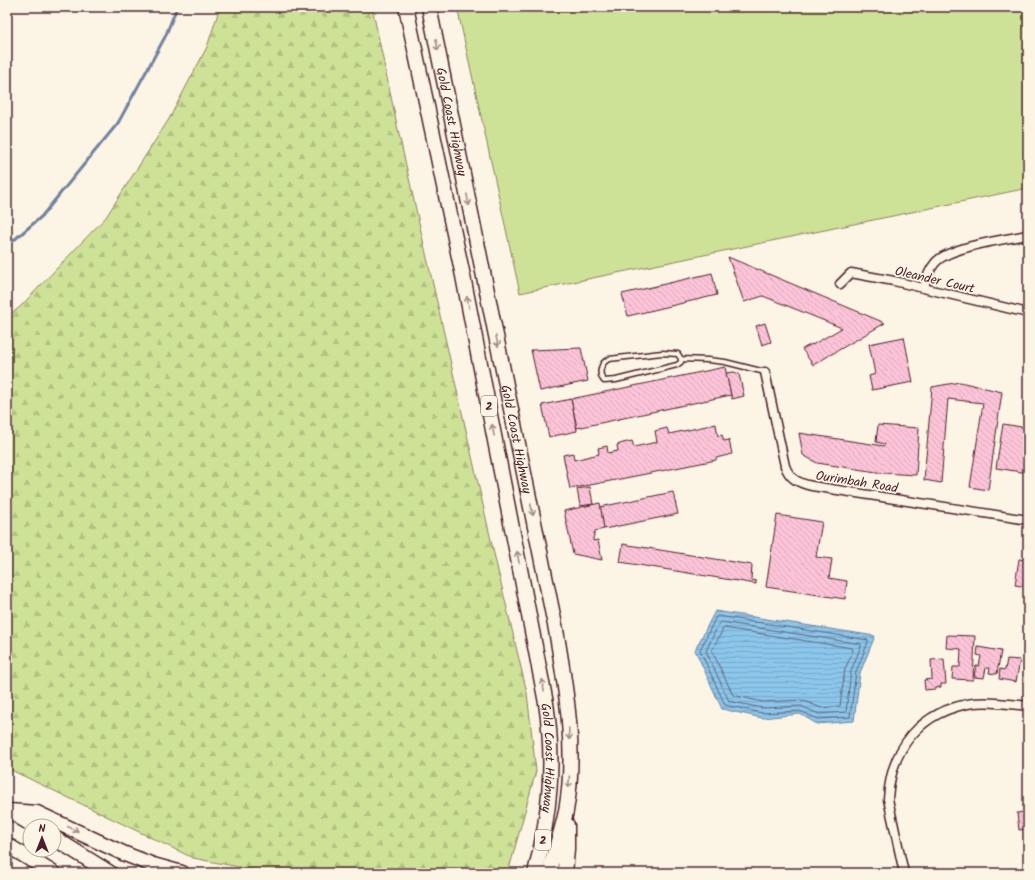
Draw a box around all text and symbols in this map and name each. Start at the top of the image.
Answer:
one-way arrow [433,38,441,51]
street label: Gold Coast Highway [430,66,472,179]
one-way arrow [465,193,473,206]
street label: Oleander Court [893,261,977,300]
one-way arrow [464,296,472,309]
one-way arrow [493,334,501,347]
street label: Gold Coast Highway [494,383,537,496]
road number: 2 [481,396,497,416]
one-way arrow [489,424,497,437]
street label: Ourimbah Road [814,466,900,499]
one-way arrow [528,503,536,516]
one-way arrow [514,551,522,564]
one-way arrow [539,679,547,692]
street label: Gold Coast Highway [534,702,559,815]
one-way arrow [566,727,573,740]
one-way arrow [565,775,572,788]
north arrow [22,818,62,858]
text: N [39,820,46,838]
one-way arrow [66,826,78,834]
road number: 2 [535,830,551,850]

